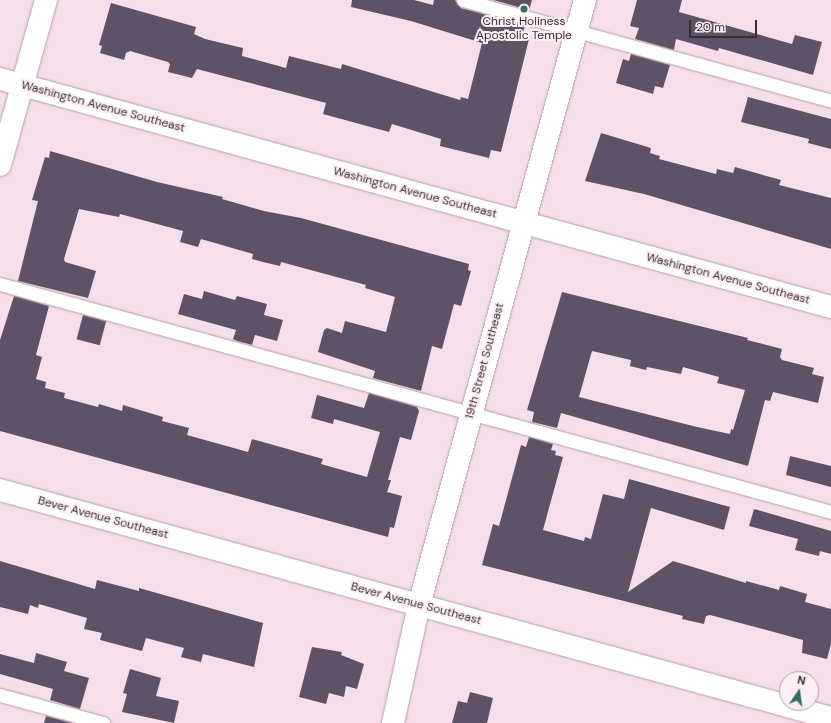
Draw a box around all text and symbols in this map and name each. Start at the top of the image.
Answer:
marker: Christ Holiness Apostolic Temple [519,4,529,14]
scale bar [691,12,759,38]
place label: Christ Holiness Apostolic Temple [476,15,572,43]
text: 20 m [696,19,725,35]
street label: Washington Avenue Southeast [20,78,186,136]
street label: Washington Avenue Southeast [332,164,498,222]
street label: Washington Avenue Southeast [645,250,811,308]
street label: 19th Street Southeast [463,301,507,421]
street label: Bever Avenue Southeast [36,494,170,542]
street label: Bever Avenue Southeast [349,580,483,628]
north arrow [779,671,819,711]
text: N [796,673,807,688]

